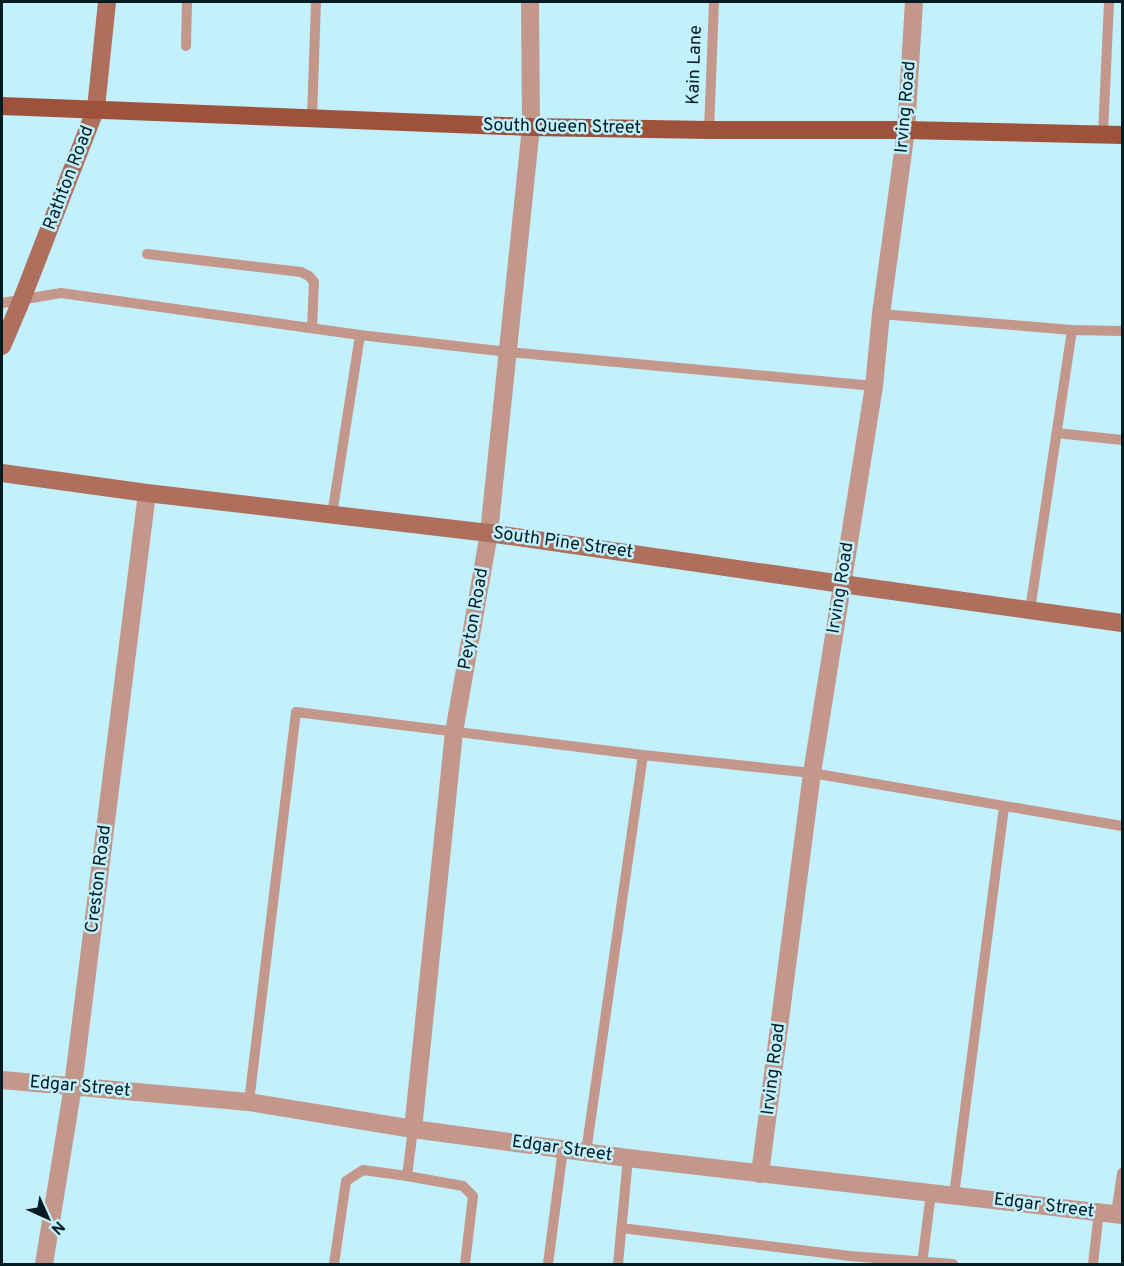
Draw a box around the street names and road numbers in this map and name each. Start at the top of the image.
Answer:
street label: Kain Lane [682,25,708,105]
street label: Irving Road [891,60,921,154]
street label: South Queen Street [483,114,641,140]
street label: Rathton Road [39,123,99,233]
street label: South Pine Street [491,522,635,564]
street label: Irving Road [822,541,860,635]
street label: Peyton Road [454,566,494,672]
street label: Creston Road [81,824,117,934]
street label: Irving Road [757,1022,791,1116]
street label: Edgar Street [29,1071,131,1103]
street label: Edgar Street [510,1131,614,1167]
street label: Edgar Street [992,1188,1096,1224]

